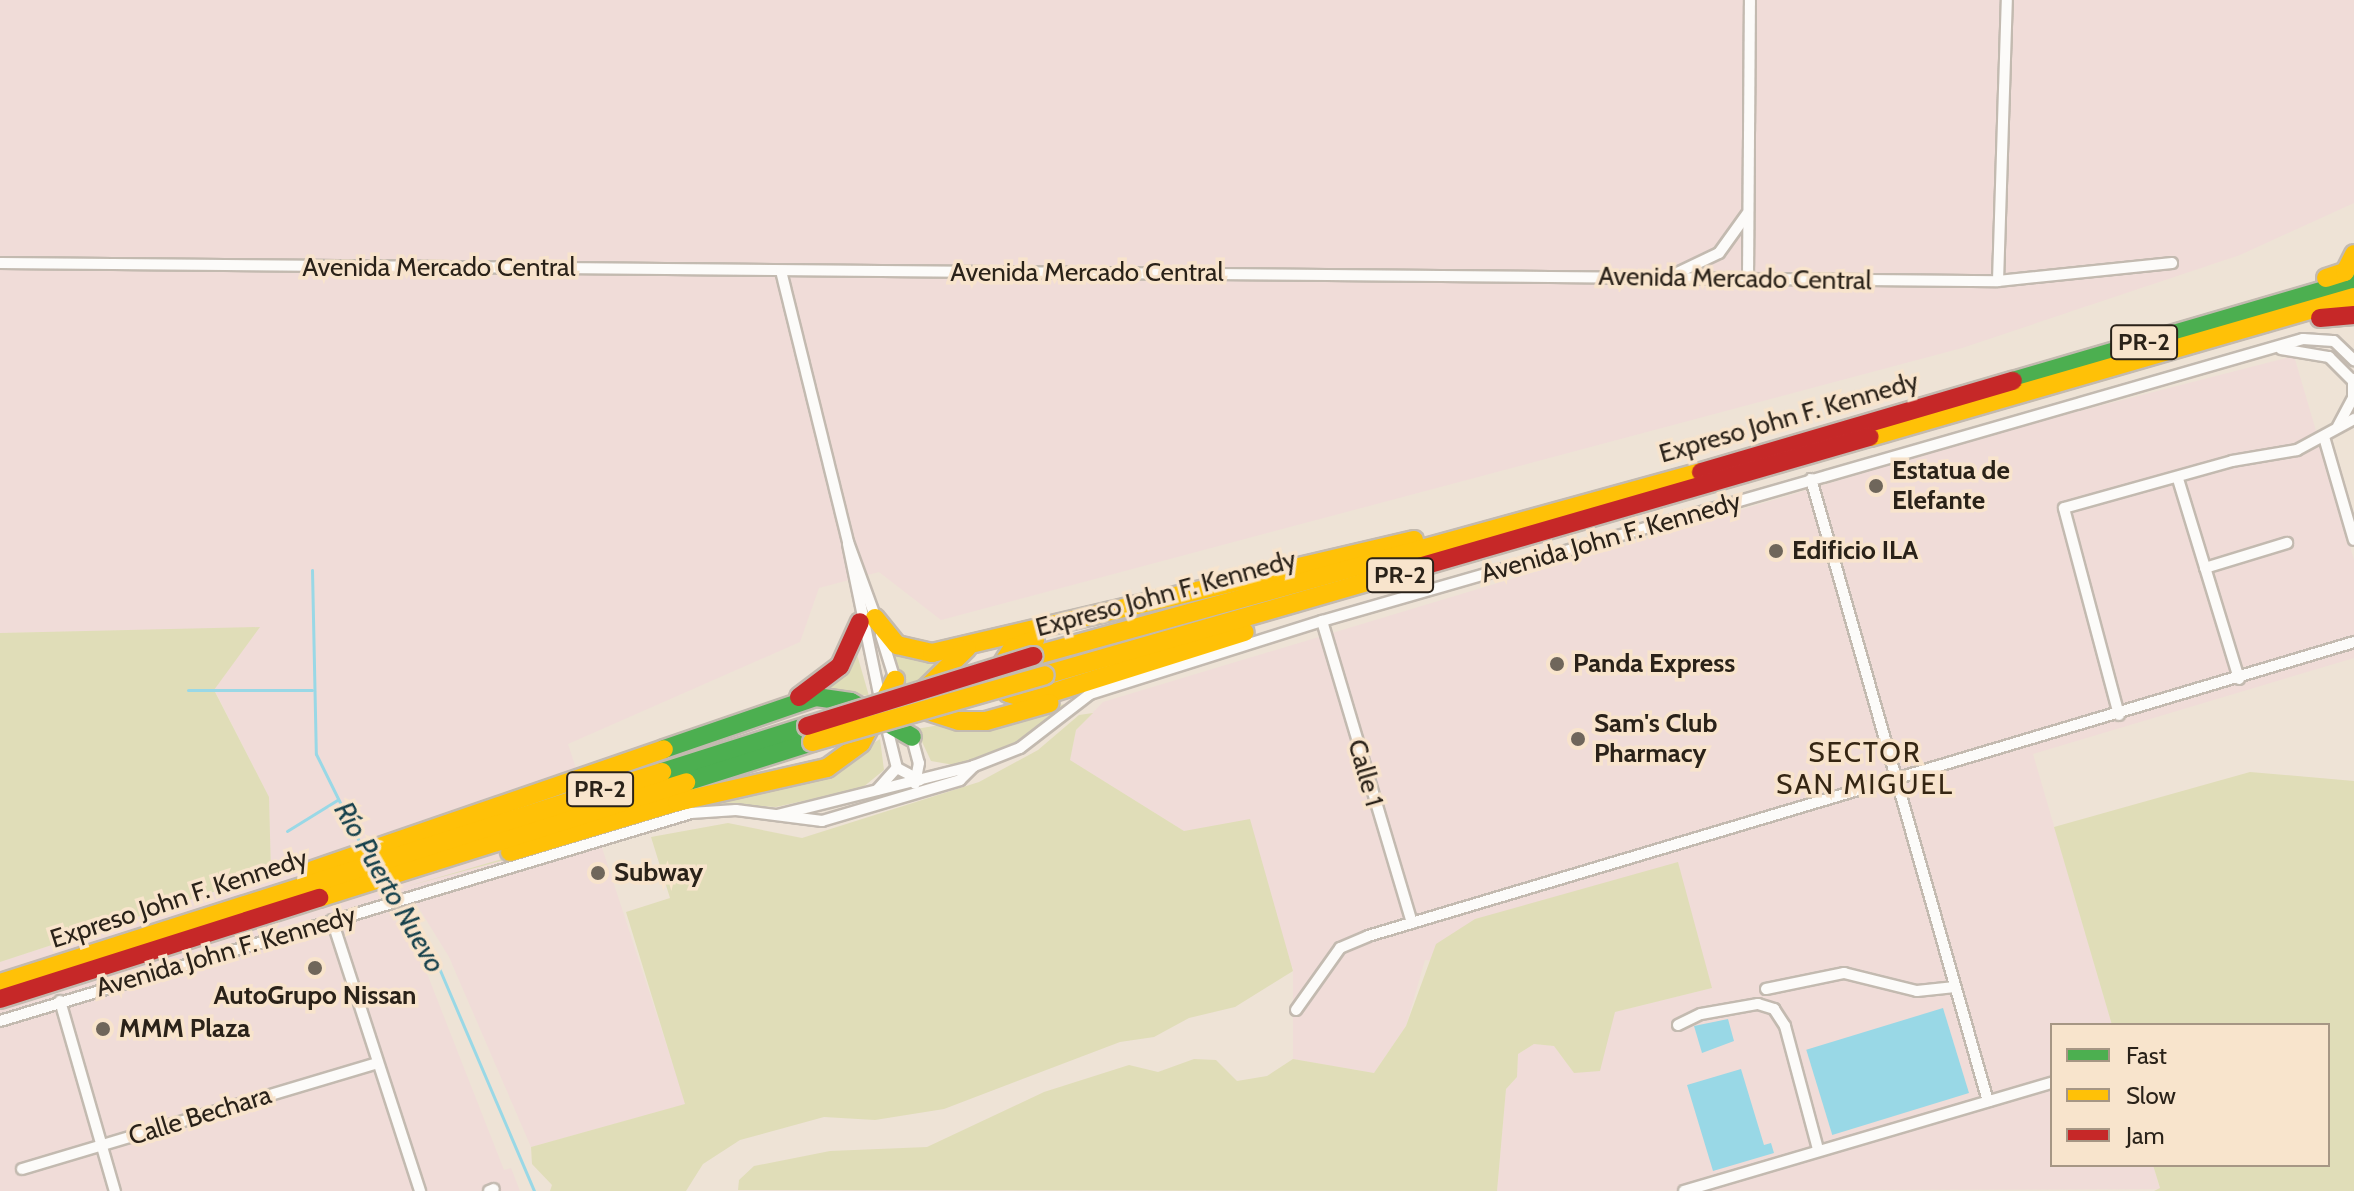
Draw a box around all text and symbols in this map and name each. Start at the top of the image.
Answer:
street label: Avenida Mercado Central [302,252,576,284]
street label: Avenida Mercado Central [950,257,1224,289]
street label: Avenida Mercado Central [1598,261,1872,297]
road number: PR-2 [2110,322,2178,362]
street label: Expreso John F. Kennedy [1656,366,1922,470]
place label: Estatua de Elefante [1892,455,2010,516]
marker: Estatua de Elefante [1867,477,1885,495]
street label: Avenida John F. Kennedy [1477,486,1745,590]
place label: Edificio ILA [1792,535,1918,567]
marker: Edificio ILA [1767,542,1785,560]
street label: Expreso John F. Kennedy [1032,544,1300,644]
road number: PR-2 [1366,555,1434,595]
place label: Panda Express [1573,648,1735,680]
marker: Panda Express [1548,655,1566,673]
place label: Sam's Club Pharmacy [1594,708,1717,770]
marker: Sam's Club Pharmacy [1569,730,1587,748]
district label: SECTOR SAN MIGUEL [1776,735,1954,801]
street label: Calle 1 [1341,736,1389,810]
road number: PR-2 [566,769,634,809]
water label: Río Puerto Nuevo [328,796,452,978]
street label: Expreso John F. Kennedy [47,843,311,955]
place label: Subway [614,857,703,889]
marker: Subway [589,864,607,882]
street label: Avenida John F. Kennedy [92,900,360,1004]
marker: AutoGrupo Nissan [306,959,324,977]
place label: AutoGrupo Nissan [214,980,416,1012]
place label: MMM Plaza [119,1013,250,1045]
marker: MMM Plaza [94,1020,112,1038]
legend [2050,1023,2330,1167]
text: Fast [2126,1041,2167,1070]
street label: Calle Bechara [125,1080,275,1152]
text: Slow [2126,1081,2176,1110]
text: Jam [2126,1121,2164,1150]

